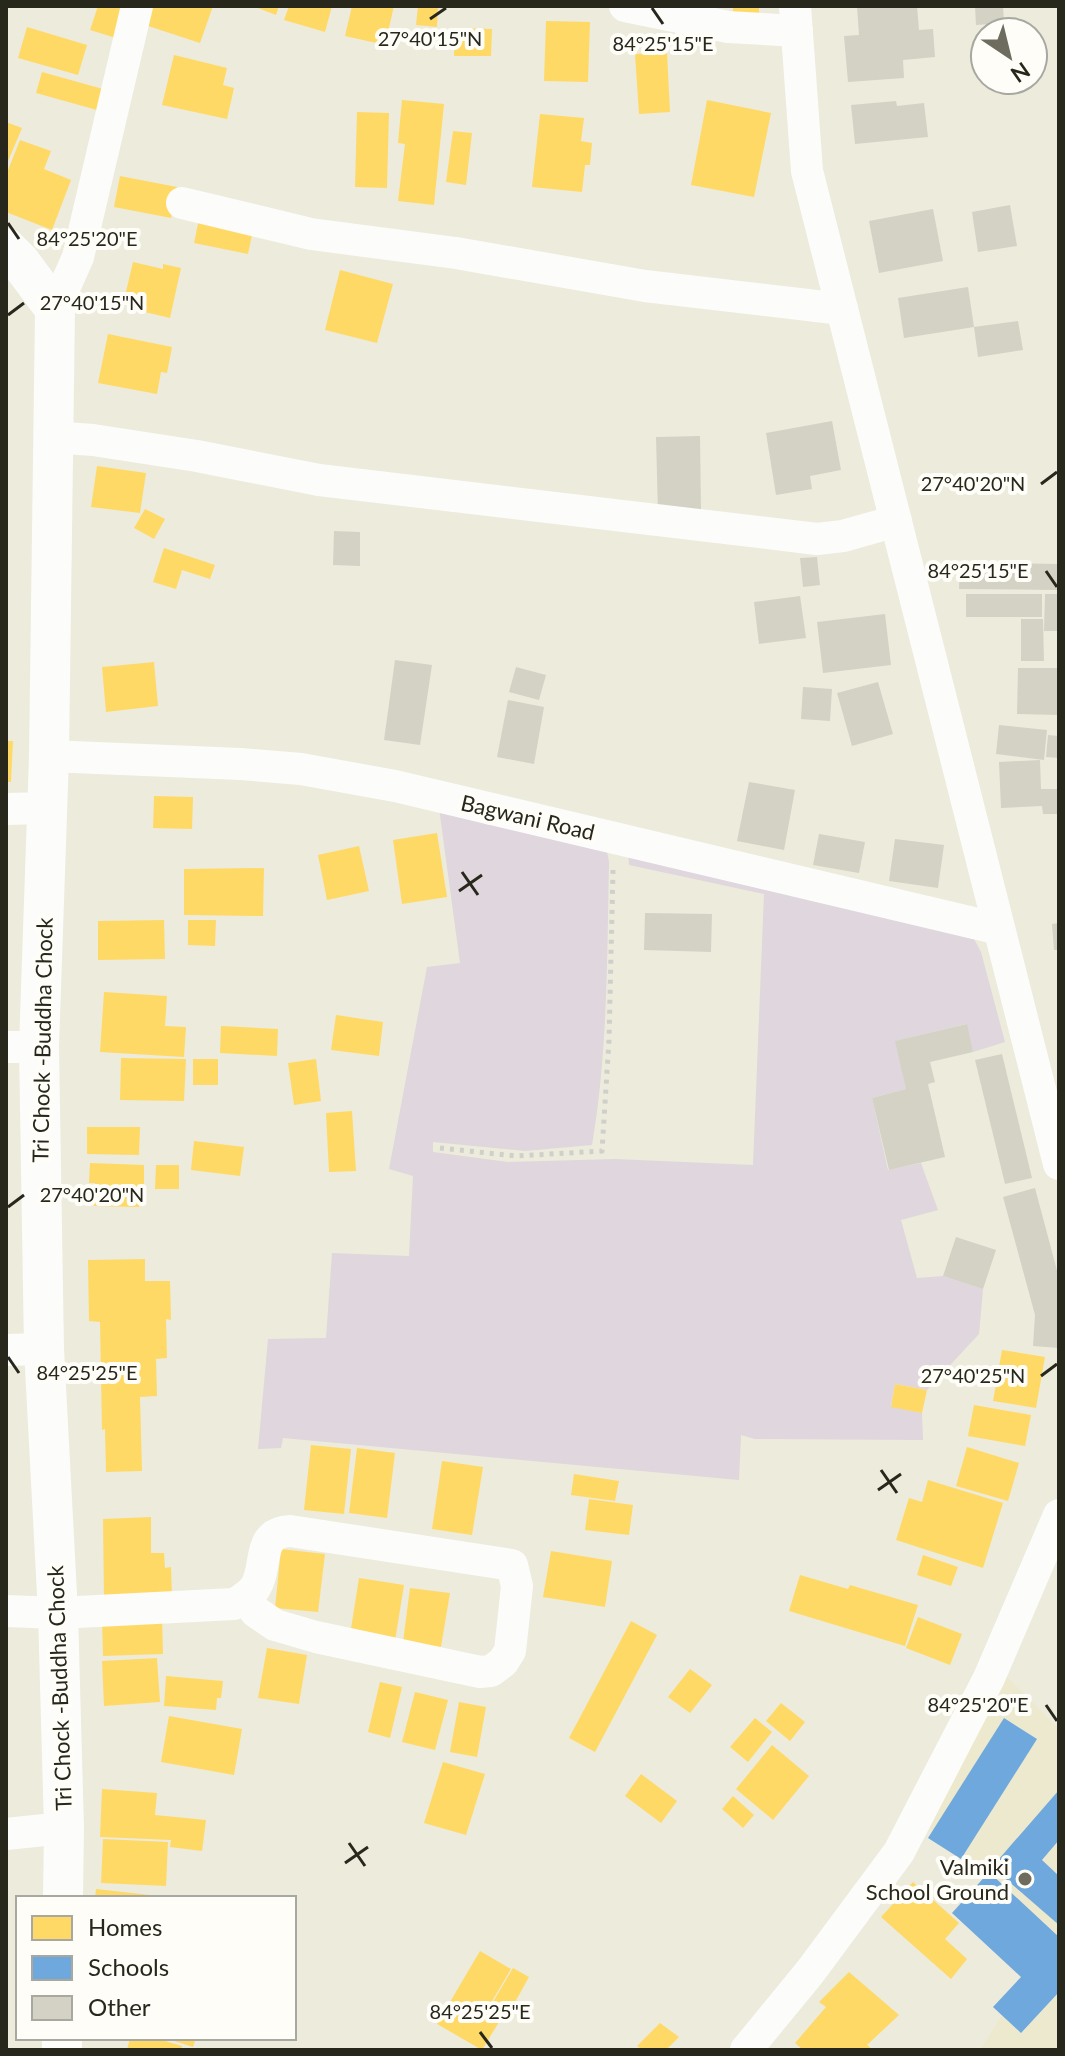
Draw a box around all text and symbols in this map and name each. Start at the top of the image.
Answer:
north arrow [969,16,1049,96]
text: 27°40'15"N [378,26,482,50]
text: 84°25'15"E [613,31,713,55]
text: N [1006,57,1035,89]
text: 84°25'20"E [37,226,137,250]
text: 27°40'15"N [40,290,144,314]
text: 27°40'20"N [921,471,1025,495]
text: 84°25'15"E [928,558,1028,582]
street label: Bagwani Road [458,788,598,846]
street label: Tri Chock -Buddha Chock [26,916,58,1163]
text: 27°40'20"N [40,1182,144,1206]
text: 84°25'25"E [37,1360,137,1384]
text: 27°40'25"N [921,1363,1025,1387]
street label: Tri Chock -Buddha Chock [41,1564,77,1811]
text: 84°25'20"E [928,1692,1028,1716]
place label: Valmiki School Ground [866,1853,1009,1905]
marker: Valmiki School Ground [1016,1870,1034,1888]
legend [16,1896,296,2040]
text: Homes [88,1912,162,1941]
text: Schools [88,1952,169,1981]
text: Other [88,1992,151,2021]
text: 84°25'25"E [430,1999,530,2023]

